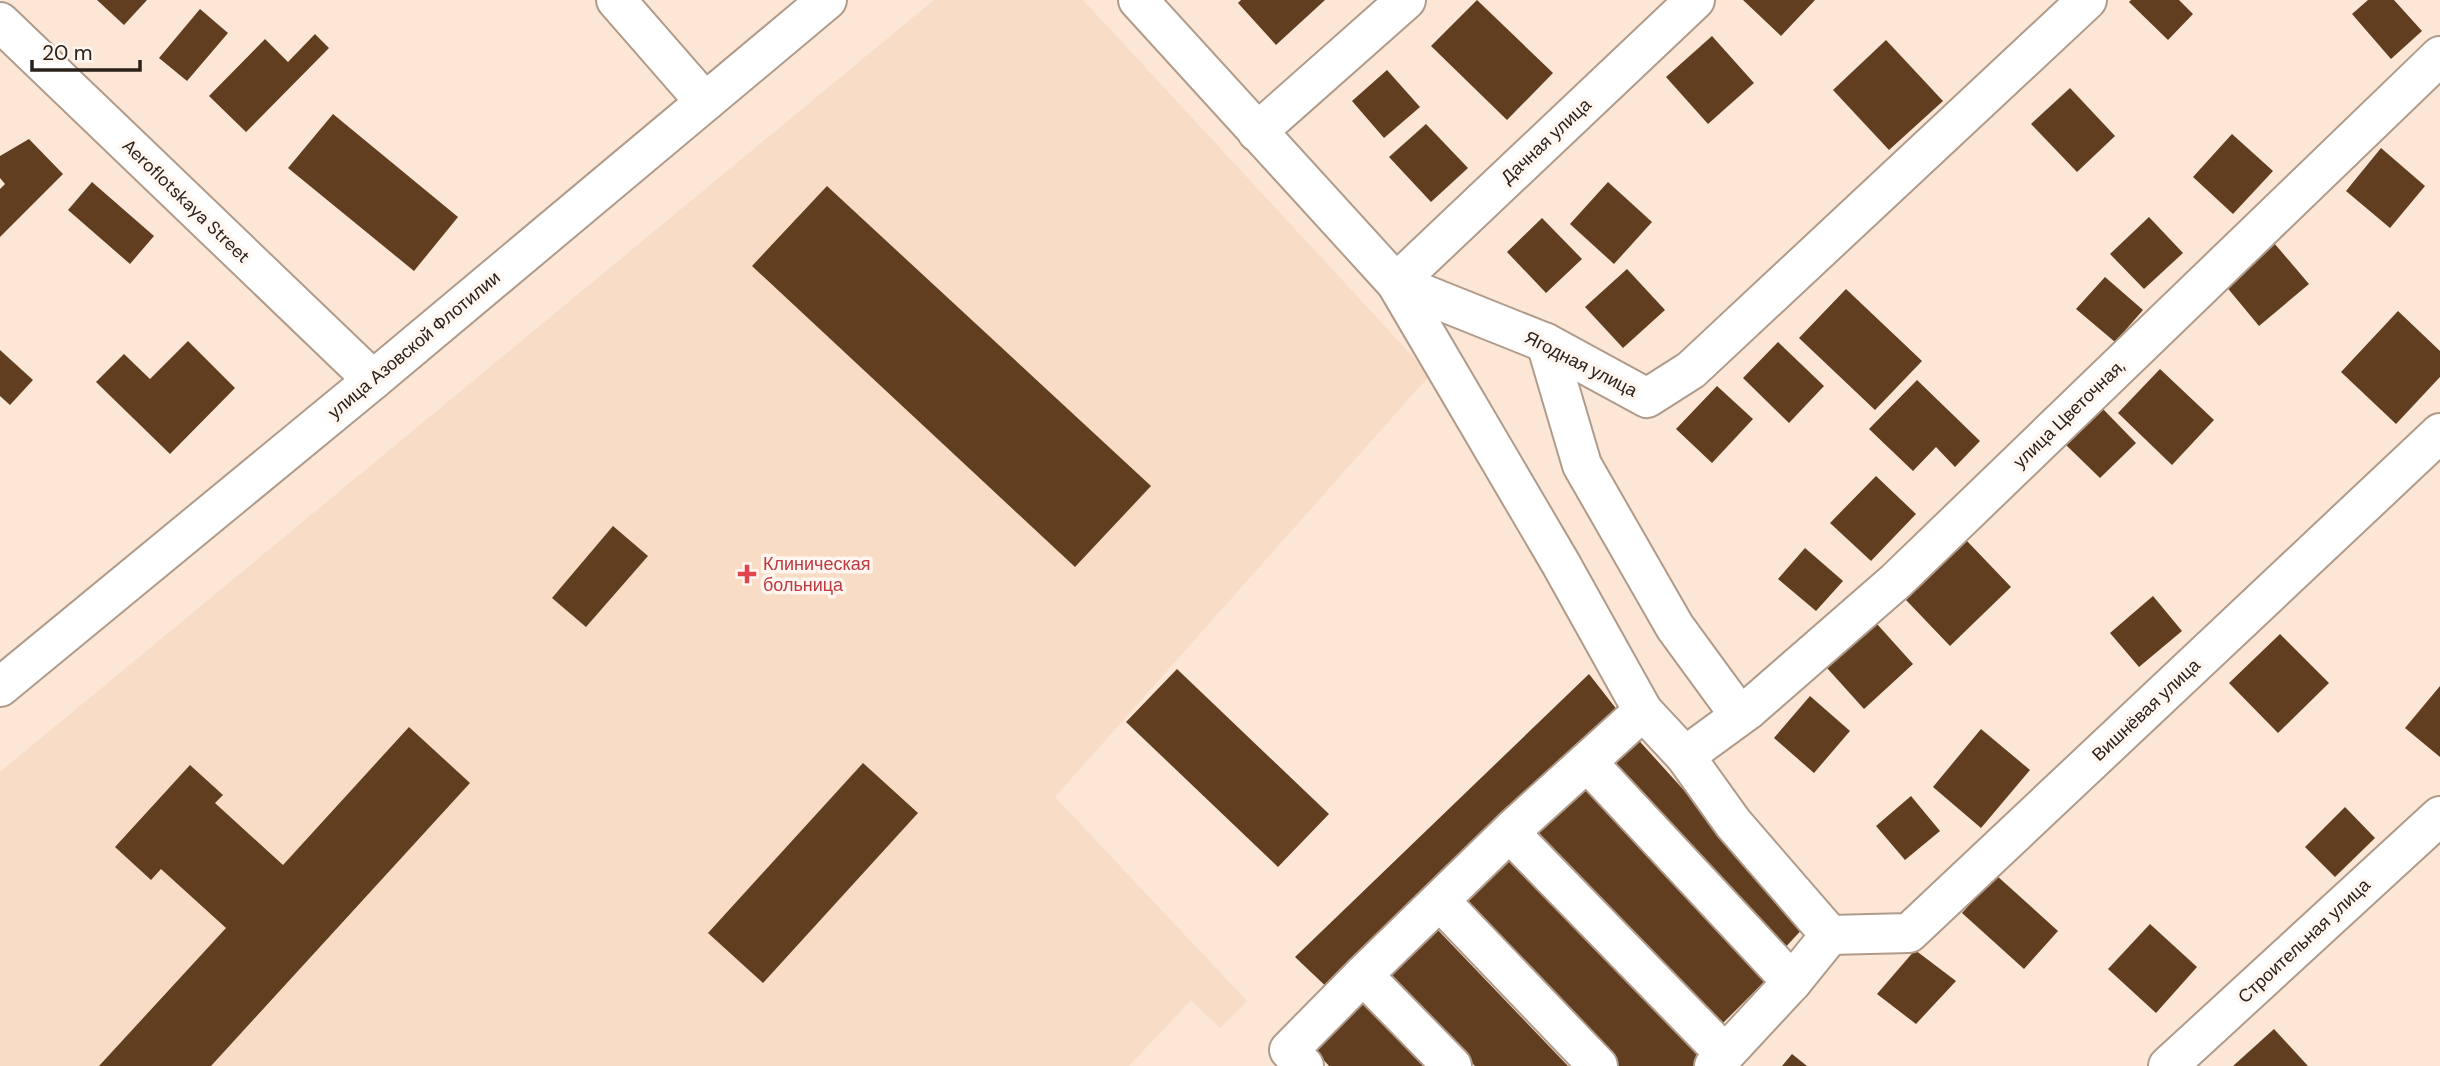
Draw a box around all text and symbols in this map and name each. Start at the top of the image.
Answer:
scale bar [32,28,140,72]
text: 20 m [42,39,93,67]
street label: Дачная улица [1496,92,1597,189]
street label: Aeroflotskaya Street [117,134,255,268]
street label: улица Азовской Флотилии [323,266,505,424]
street label: Ягодная улица [1521,325,1642,403]
street label: улица Цветочная, [2008,355,2130,473]
place label: Клиническая больница [763,552,870,597]
marker: Клиническая больница [737,564,757,584]
street label: Вишнёвая улица [2087,653,2206,766]
street label: Строительная улица [2233,873,2376,1009]

